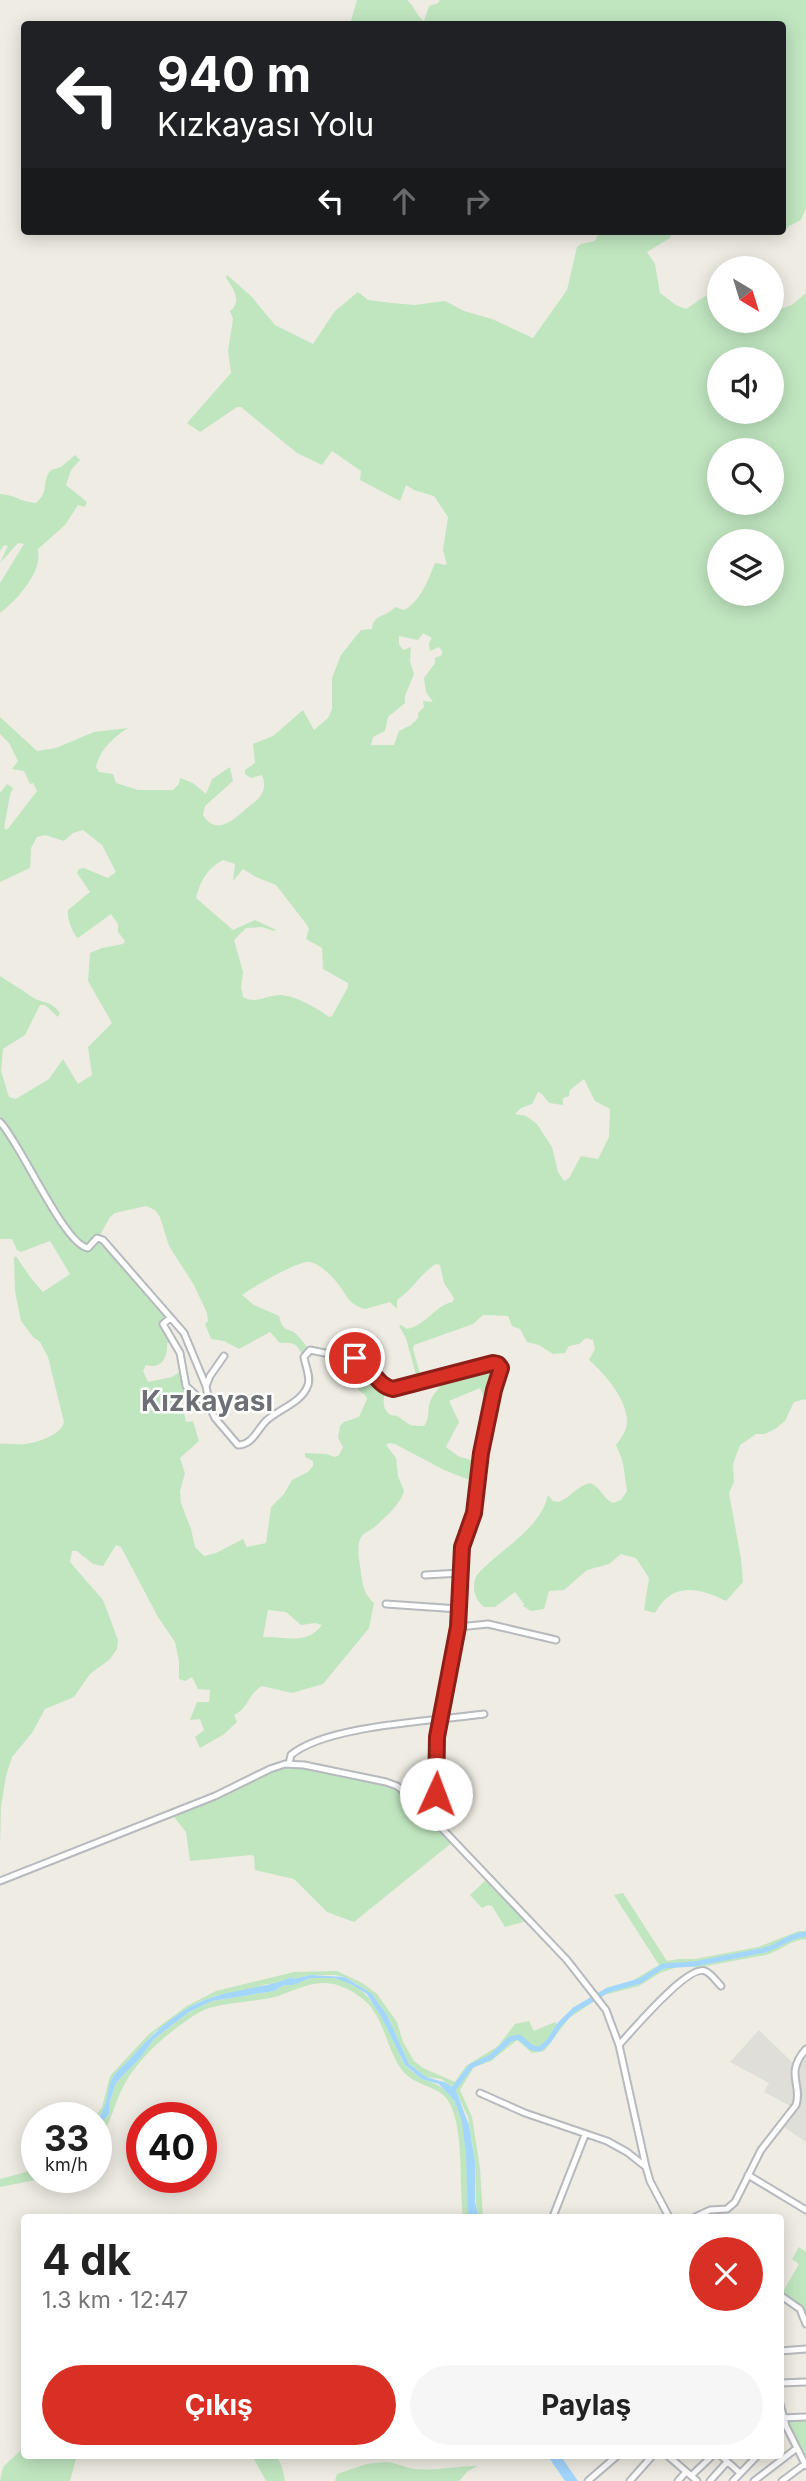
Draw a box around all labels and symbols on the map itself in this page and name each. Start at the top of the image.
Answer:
north arrow [707,256,784,332]
pin [325,1328,385,1388]
district label: Kızkayası [141,1384,273,1418]
position arrow [399,1757,473,1831]
speed limit sign: 40 [126,2102,217,2193]

